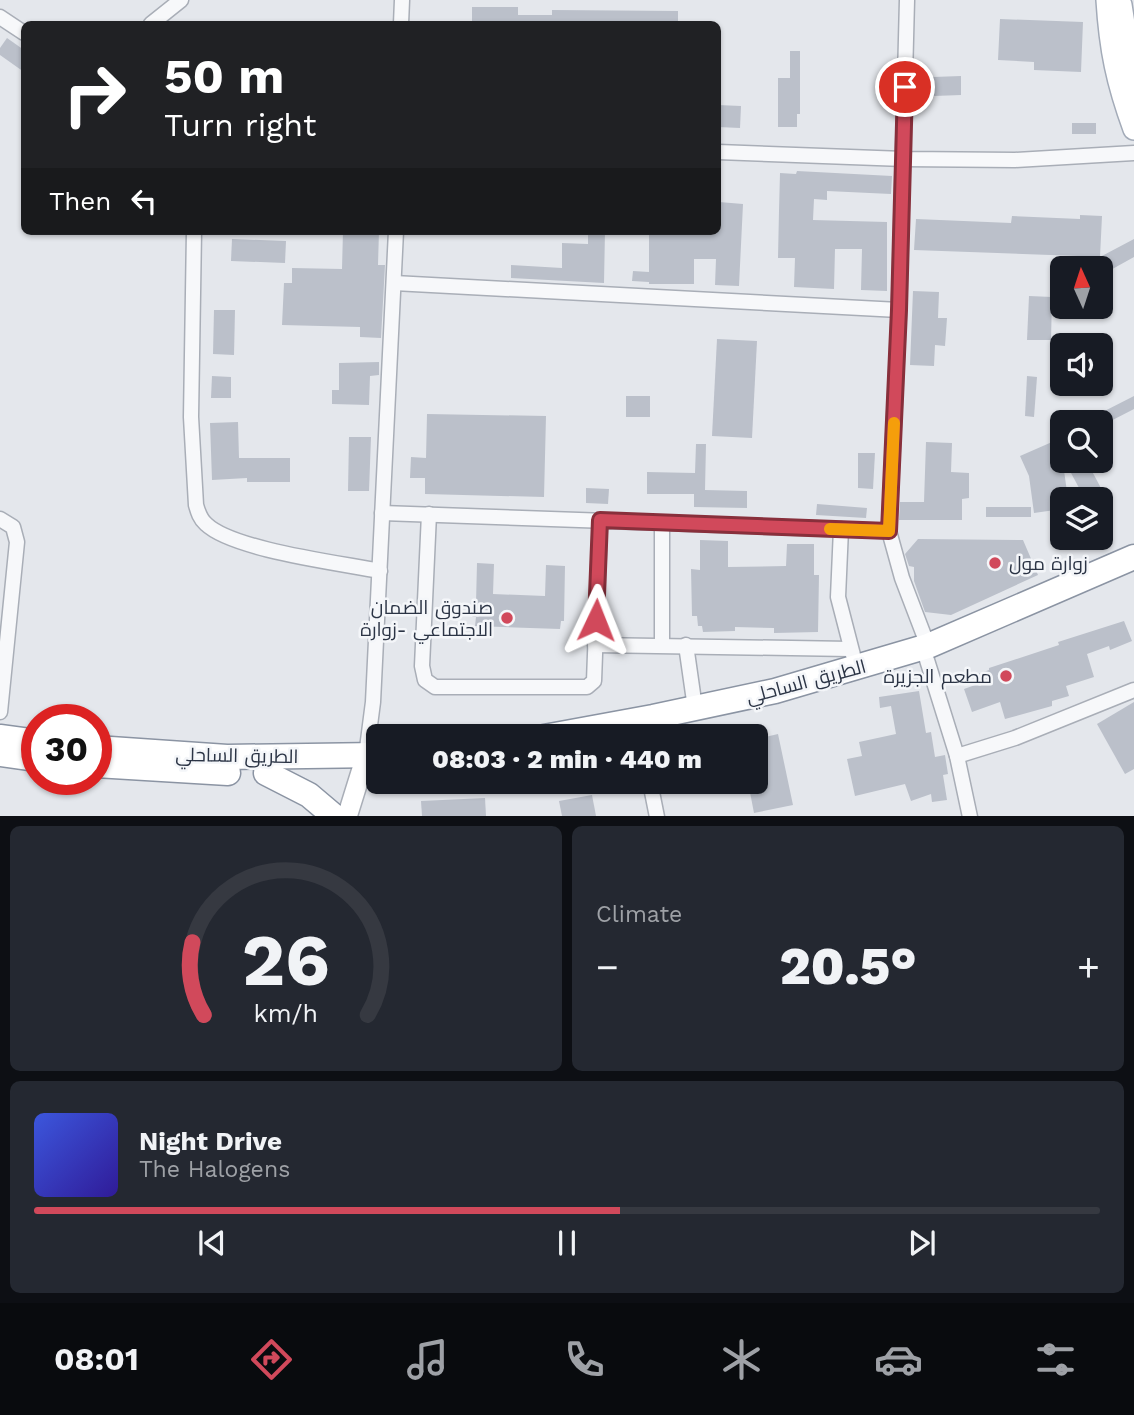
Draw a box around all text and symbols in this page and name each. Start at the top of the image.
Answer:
text: 50 m [164,47,284,105]
icon: right [49,49,140,140]
pin [875,57,935,117]
icon: arrive [886,68,924,106]
text: Turn right [164,106,316,144]
icon: left [125,182,163,220]
text: Then [49,186,111,216]
north arrow [1050,256,1113,318]
map controls [1050,256,1113,550]
button: sound [1050,333,1113,396]
button: search [1050,410,1113,473]
button: layers [1050,487,1113,550]
place label: زوارة مول [1009,552,1088,575]
marker: زوارة مول [987,555,1003,571]
position arrow [559,583,633,657]
place label: صندوق الضمان الاجتماعي -زوارة [360,596,493,644]
marker: صندوق الضمان الاجتماعي -زوارة [499,610,515,626]
street label: الطريق الساحلي [744,654,869,711]
place label: مطعم الجزيرة [884,665,992,690]
marker: مطعم الجزيرة [998,668,1014,684]
speed limit sign: 30 [21,704,112,795]
street label: الطريق الساحلي [175,743,299,771]
text: 08:03 · 2 min · 440 m [432,744,702,774]
text: Climate [596,901,682,928]
text: 26 [242,917,330,1003]
text: 20.5° [779,936,917,997]
text: − [596,945,619,989]
text: + [1077,945,1100,989]
text: km/h [254,998,318,1027]
text: Night Drive [139,1126,282,1156]
text: The Halogens [139,1156,290,1183]
icon: previous [193,1224,231,1262]
icon: pause [548,1224,586,1262]
icon: next [903,1224,941,1262]
icon: directions [247,1335,296,1384]
icon: music [403,1335,452,1384]
icon: phone [560,1335,609,1384]
icon: climate [717,1335,766,1384]
icon: car [874,1335,923,1384]
icon: filters [1031,1335,1080,1384]
text: 08:01 [54,1340,139,1378]

